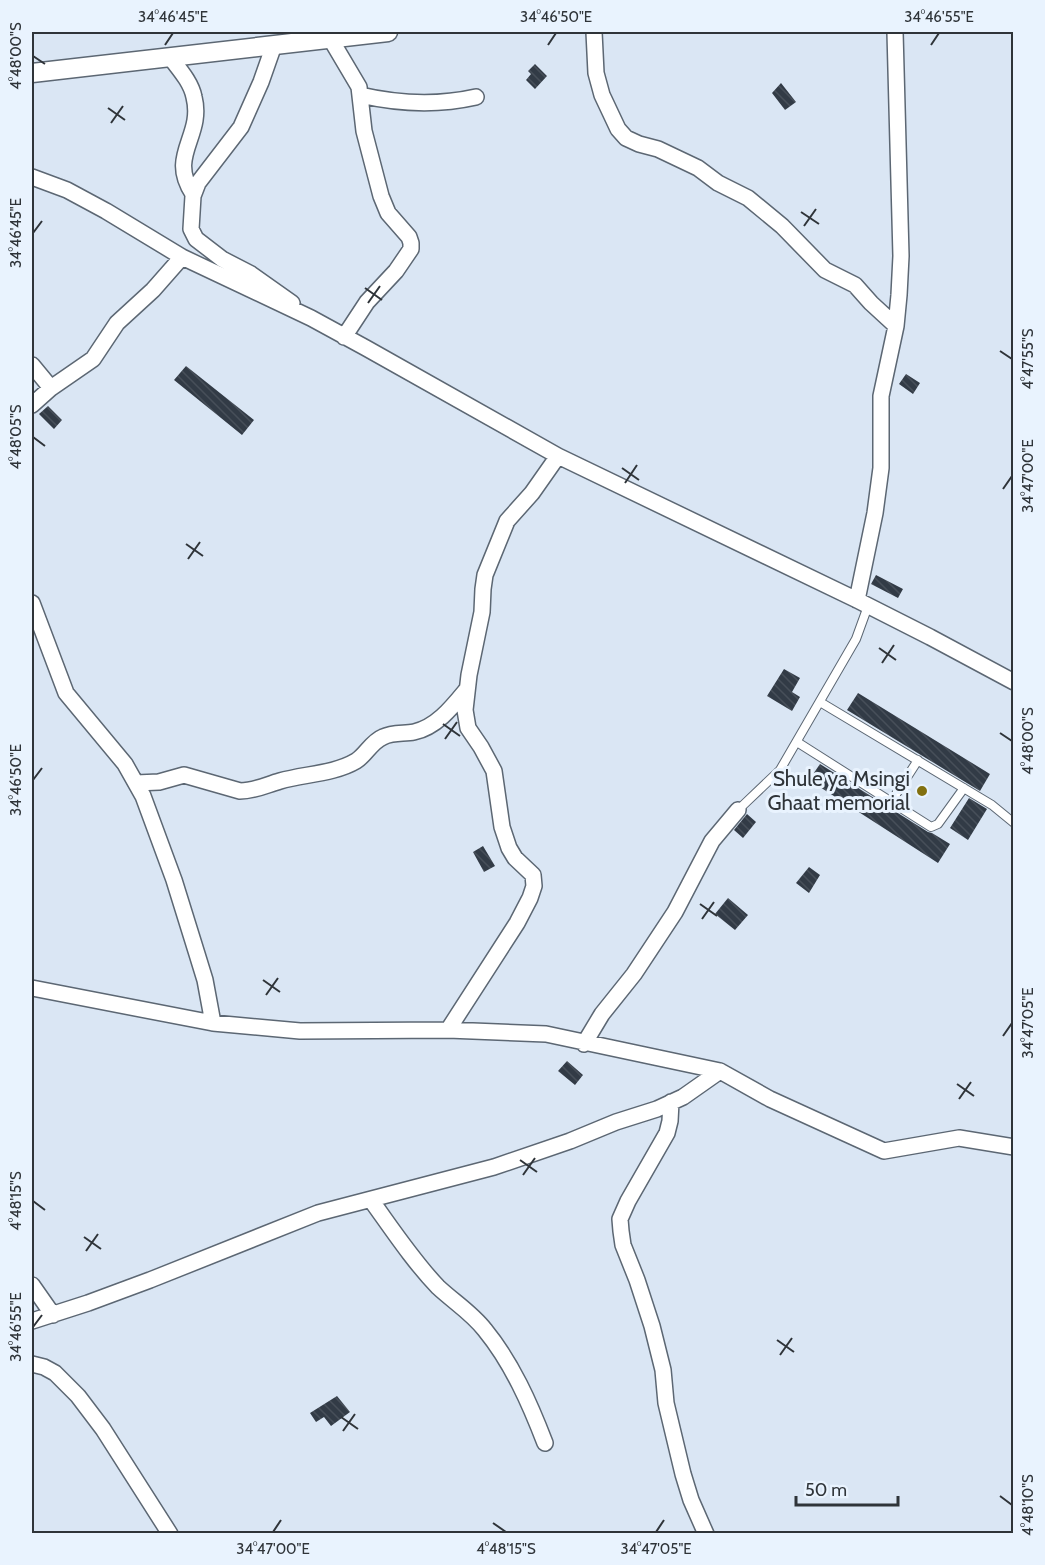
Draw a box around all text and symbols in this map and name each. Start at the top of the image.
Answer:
text: 34°46'45"E [138,8,208,26]
text: 34°46'50"E [520,8,592,26]
text: 34°46'55"E [904,8,974,26]
text: 4°48'00"S [7,22,25,90]
text: 34°46'45"E [7,198,25,268]
text: 4°47'55"S [1019,328,1037,390]
text: 4°48'05"S [7,404,25,469]
text: 34°47'00"E [1019,439,1037,513]
text: 4°48'00"S [1019,707,1037,775]
text: 34°46'50"E [7,744,25,816]
place label: Shule ya Msingi Ghaat memorial [768,766,910,815]
marker: Shule ya Msingi Ghaat memorial [915,784,929,798]
text: 34°47'05"E [1019,987,1037,1059]
text: 4°48'15"S [7,1171,25,1231]
text: 34°46'55"E [7,1292,25,1362]
scale bar [796,1469,898,1507]
text: 4°48'10"S [1019,1474,1037,1536]
text: 50 m [805,1479,847,1501]
text: 34°47'00"E [236,1540,310,1558]
text: 4°48'15"S [476,1540,536,1558]
text: 34°47'05"E [620,1540,692,1558]

